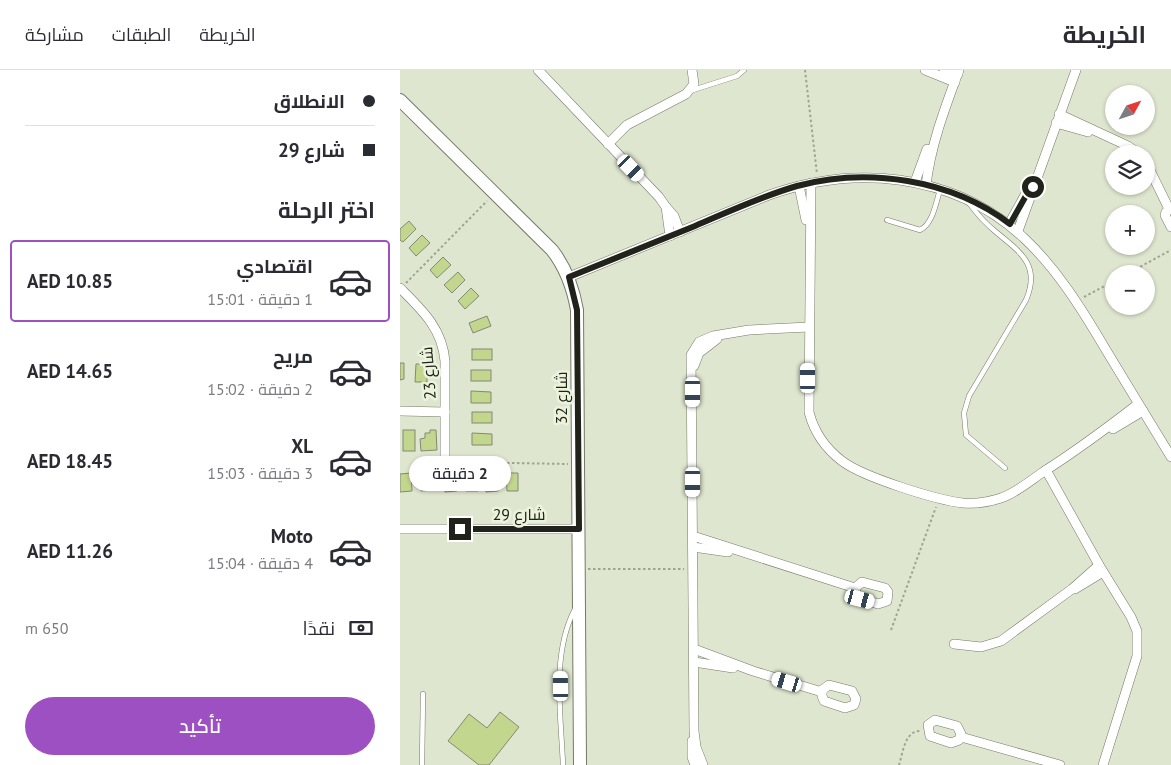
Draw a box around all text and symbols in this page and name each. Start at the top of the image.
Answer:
text: الخريطة [1063,19,1146,50]
text: مشاركة [25,23,84,46]
text: الطبقات [112,23,171,46]
text: الخريطة [199,23,256,46]
north arrow [1105,85,1155,135]
map controls [1105,85,1155,315]
text: الانطلاق [274,89,345,113]
text: شارع 29 [278,138,345,162]
button: layers [1105,145,1155,195]
car [615,152,646,184]
route start [1022,176,1044,198]
text: اختر الرحلة [278,196,375,224]
button: + [1105,205,1155,255]
text: اقتصادي [237,254,313,278]
icon: car [328,259,373,304]
button: − [1105,265,1155,315]
text: AED 10.85 [27,269,113,293]
text: 1 دقيقة · 15:01 [207,289,313,309]
text: مريح [273,344,313,368]
street label: شارع 23 [416,346,442,400]
icon: car [328,349,373,394]
text: AED 14.65 [27,359,113,383]
car [800,363,815,393]
street label: شارع 32 [551,372,573,424]
car [685,377,700,407]
text: 2 دقيقة · 15:02 [207,379,313,399]
text: XL [291,434,313,458]
icon: car [328,439,373,484]
text: AED 18.45 [27,449,113,473]
callout: 2 دقيقة [409,456,511,492]
text: 3 دقيقة · 15:03 [207,463,313,483]
text: 2 دقيقة [432,463,488,483]
car [685,467,700,497]
street label: شارع 29 [493,504,545,526]
route end [449,518,471,540]
text: Moto [271,524,313,548]
icon: car [328,529,373,574]
text: AED 11.26 [27,539,113,563]
text: 4 دقيقة · 15:04 [207,553,313,573]
car [843,588,876,610]
icon: cash [347,614,375,642]
text: نقدًا [303,616,335,640]
text: 650 m [25,618,68,638]
car [770,670,803,694]
car [553,671,568,701]
button: تأكيد [25,697,375,755]

